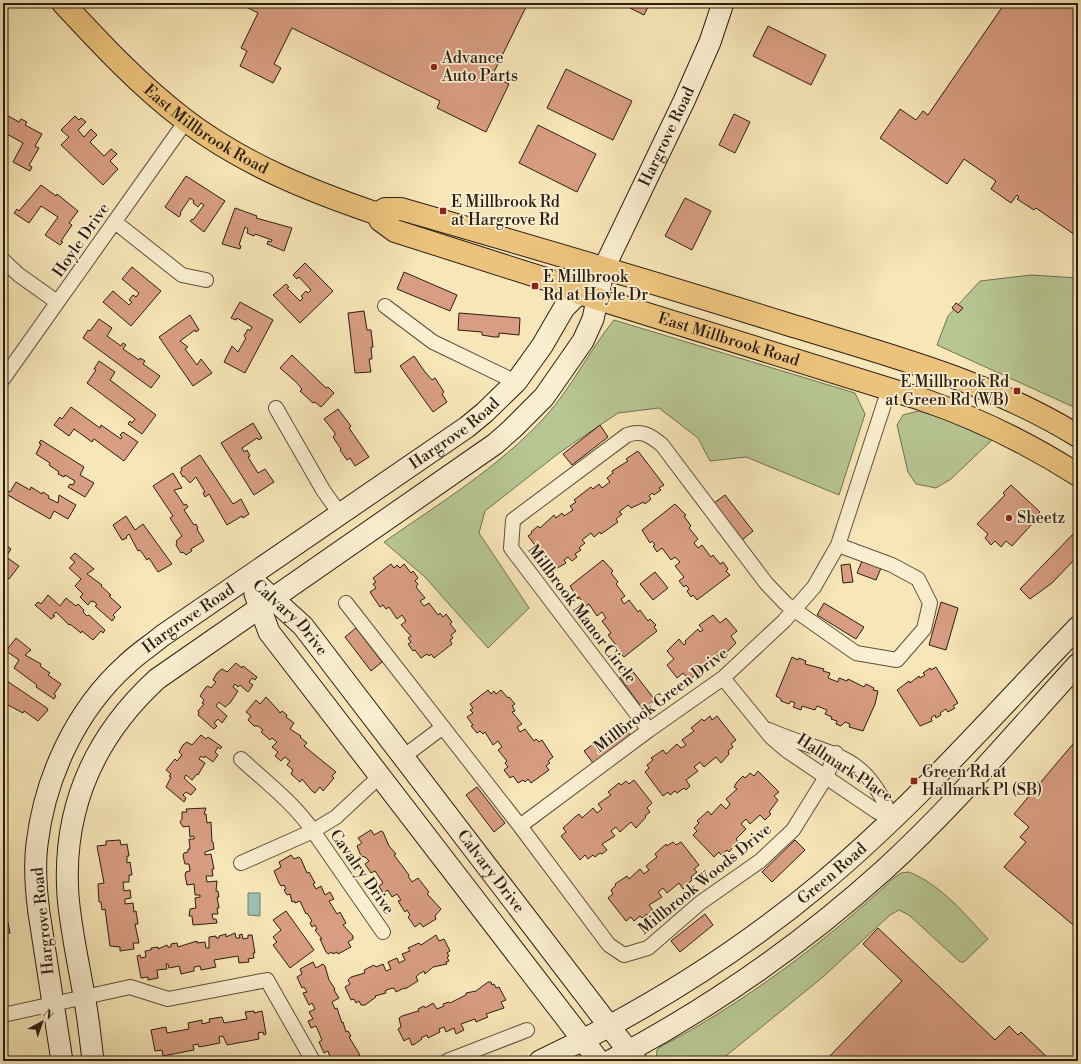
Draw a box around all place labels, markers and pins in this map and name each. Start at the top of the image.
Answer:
place label: Advance Auto Parts [441,48,518,86]
marker: Advance Auto Parts [429,62,439,72]
place label: E Millbrook Rd at Hargrove Rd [451,192,560,230]
marker: E Millbrook Rd at Hargrove Rd [438,206,448,216]
place label: E Millbrook Rd at Hoyle Dr [543,267,648,305]
marker: E Millbrook Rd at Hoyle Dr [530,281,540,291]
place label: E Millbrook Rd at Green Rd (WB) [885,372,1009,410]
marker: E Millbrook Rd at Green Rd (WB) [1012,386,1022,396]
place label: Sheetz [1017,508,1065,528]
marker: Sheetz [1004,513,1014,523]
place label: Green Rd at Hallmark Pl (SB) [922,762,1042,800]
marker: Green Rd at Hallmark Pl (SB) [909,776,919,786]

